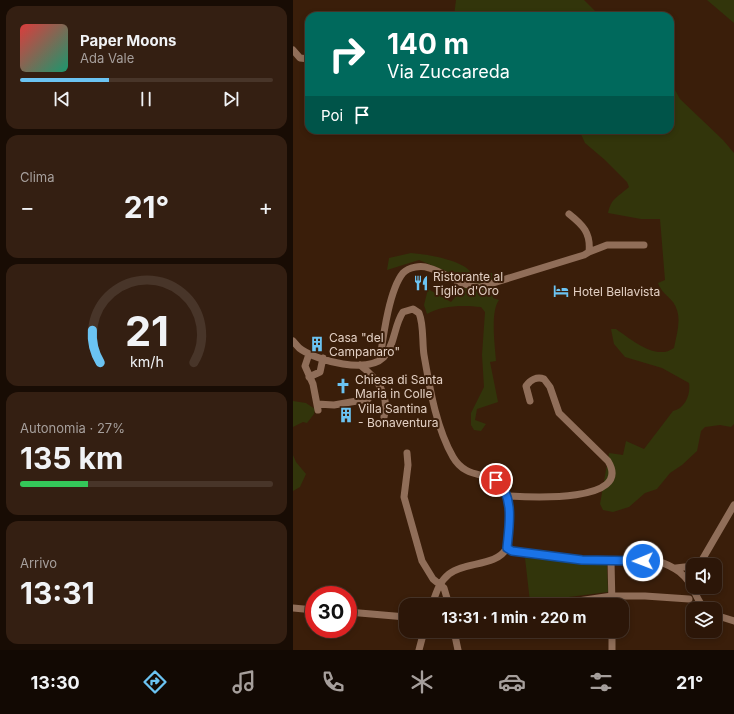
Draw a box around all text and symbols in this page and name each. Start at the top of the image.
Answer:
text: 140 m [387,27,469,61]
icon: right [321,28,373,80]
text: Paper Moons [80,31,176,50]
text: Ada Vale [80,50,134,66]
text: Via Zuccareda [387,61,510,82]
icon: previous [51,88,73,110]
icon: pause [135,88,157,110]
icon: next [220,88,242,110]
icon: arrive [351,104,373,126]
text: Poi [321,106,343,125]
text: Clima [20,169,54,185]
text: 21° [124,189,169,225]
text: − [20,194,35,220]
text: + [258,194,273,220]
place label: Ristorante al Tiglio d'Oro [433,269,503,298]
restaurant icon: Ristorante al Tiglio d'Oro [412,274,430,292]
hotel icon: Hotel Bellavista [552,282,570,300]
place label: Hotel Bellavista [573,284,660,299]
text: 21 [124,306,169,356]
place label: Casa "del Campanaro" [329,330,400,359]
building icon: Casa "del Campanaro" [308,335,326,353]
text: km/h [130,353,163,370]
place label: Chiesa di Santa Maria in Colle [355,372,443,401]
church icon: Chiesa di Santa Maria in Colle [334,377,352,395]
place label: Villa Santina - Bonaventura [358,401,438,430]
building icon: Villa Santina - Bonaventura [337,406,355,424]
text: Autonomia · 27% [20,420,125,436]
text: 135 km [20,440,123,476]
pin [479,463,513,497]
icon: arrive [485,469,507,491]
position arrow [622,540,664,582]
text: Arrivo [20,555,57,571]
map controls [686,558,722,638]
button: sound [686,558,722,594]
text: 13:31 [20,575,95,611]
speed limit sign: 30 [305,586,357,638]
button: layers [686,602,722,638]
text: 13:31 · 1 min · 220 m [442,608,586,627]
icon: directions [141,668,169,696]
icon: music [230,668,258,696]
icon: phone [319,668,347,696]
icon: climate [408,668,436,696]
icon: car [498,668,526,696]
icon: filters [587,668,615,696]
text: 13:30 [31,672,80,693]
text: 21° [676,672,703,693]

